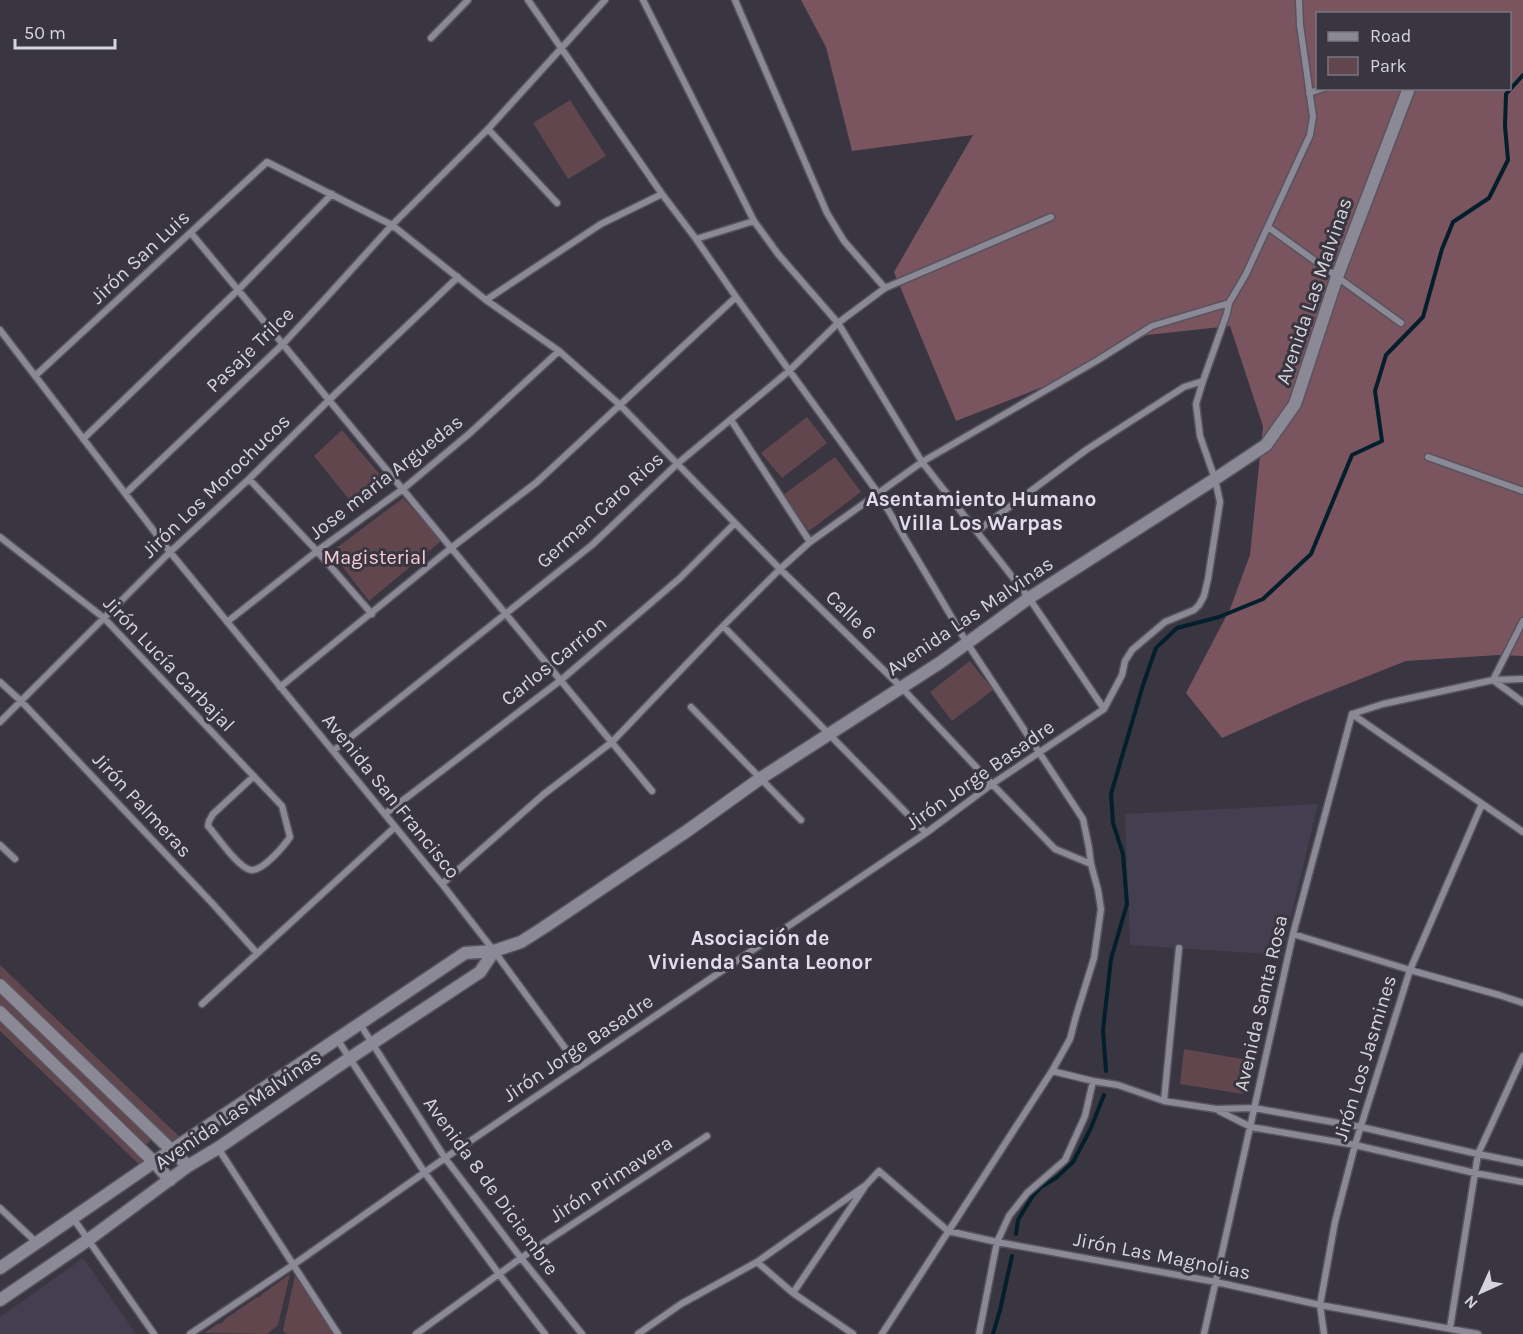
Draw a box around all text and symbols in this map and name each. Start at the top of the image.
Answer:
scale bar [15,12,116,50]
legend [1316,12,1511,90]
text: 50 m [24,22,66,44]
text: Road [1370,25,1411,47]
text: Park [1370,55,1407,77]
street label: Avenida Las Malvinas [1271,195,1357,387]
street label: Jirón San Luis [86,205,194,309]
street label: Pasaje Trilce [201,303,299,397]
street label: Jirón Los Morochucos [137,409,295,563]
street label: Jose maria Arguedas [305,410,467,544]
street label: German Caro Rios [532,447,668,573]
district label: Asentamiento Humano Villa Los Warpas [866,487,1096,535]
park label: Magisterial [323,546,427,569]
street label: Avenida Las Malvinas [882,552,1058,680]
street label: Calle 6 [821,586,881,644]
street label: Jirón Lucía Carbajal [99,592,239,736]
street label: Carlos Carrion [497,611,611,711]
street label: Avenida San Francisco [317,709,465,883]
street label: Jirón Jorge Basadre [902,715,1058,835]
street label: Jirón Palmeras [88,748,196,862]
street label: Avenida Santa Rosa [1230,913,1292,1093]
district label: Asociación de Vivienda Santa Leonor [648,926,872,974]
street label: Jirón Los Jasmines [1329,973,1401,1143]
street label: Jirón Jorge Basadre [499,989,657,1107]
street label: Avenida Las Malvinas [150,1046,326,1174]
street label: Avenida 8 de Diciembre [419,1092,563,1280]
street label: Jirón Primavera [545,1131,677,1227]
street label: Jirón Las Magnolias [1071,1228,1253,1284]
north arrow [1451,1262,1511,1322]
text: N [1460,1291,1482,1313]

